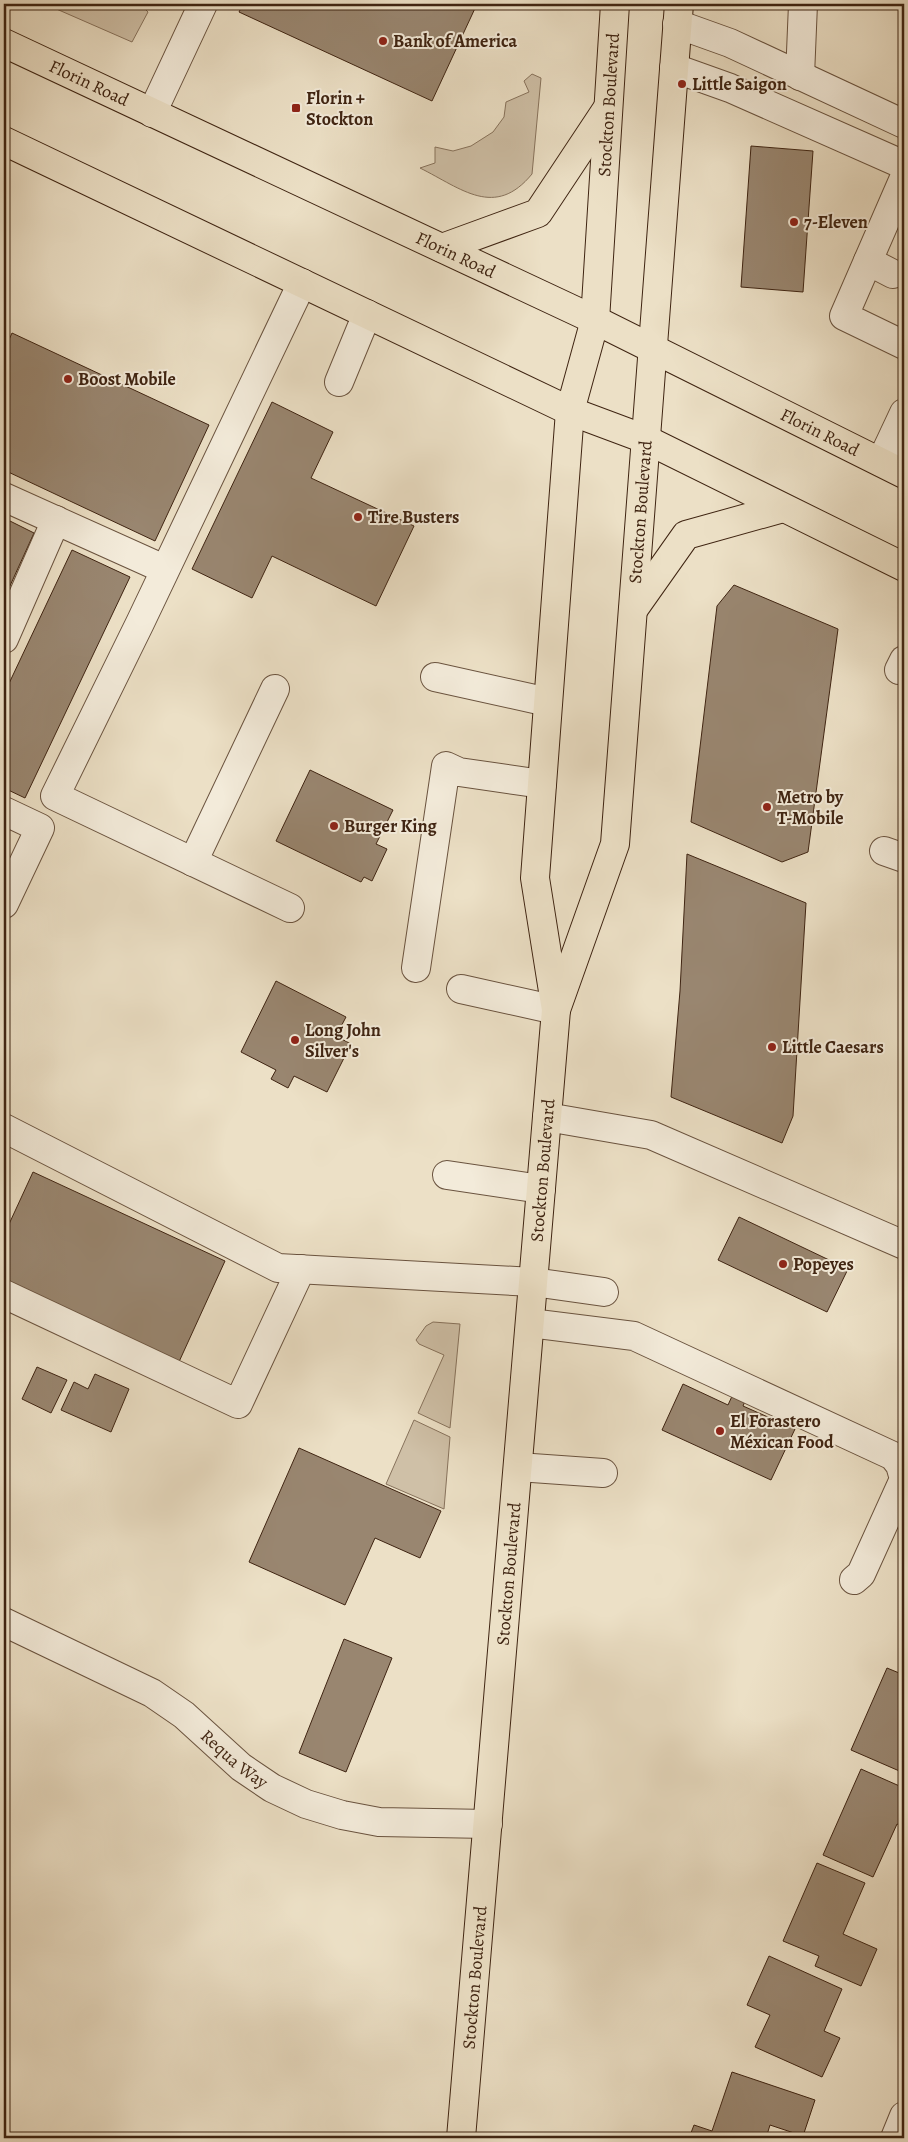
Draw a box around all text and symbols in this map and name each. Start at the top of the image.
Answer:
place label: Bank of America [393,29,518,53]
street label: Stockton Boulevard [592,32,625,177]
marker: Bank of America [377,35,389,47]
street label: Florin Road [45,54,133,112]
place label: Little Saigon [692,72,787,96]
marker: Little Saigon [676,78,688,90]
place label: Florin + Stockton [306,86,373,131]
marker: Florin + Stockton [290,102,302,114]
place label: 7-Eleven [804,210,868,234]
marker: 7-Eleven [788,216,800,228]
street label: Florin Road [412,226,500,284]
place label: Boost Mobile [78,367,176,391]
marker: Boost Mobile [62,373,74,385]
street label: Florin Road [776,402,864,462]
street label: Stockton Boulevard [623,439,658,585]
place label: Tire Busters [368,505,459,529]
marker: Tire Busters [352,511,364,523]
place label: Metro by T-Mobile [777,785,844,830]
marker: Metro by T-Mobile [761,801,773,813]
place label: Burger King [344,814,438,838]
marker: Burger King [328,820,340,832]
place label: Long John Silver's [305,1018,381,1063]
marker: Long John Silver's [289,1034,301,1046]
place label: Little Caesars [782,1035,884,1059]
marker: Little Caesars [766,1041,778,1053]
street label: Stockton Boulevard [525,1097,561,1243]
place label: Popeyes [793,1252,854,1276]
marker: Popeyes [777,1258,789,1270]
place label: El Forastero Méxican Food [730,1409,834,1454]
marker: El Forastero Méxican Food [714,1425,726,1437]
street label: Stockton Boulevard [491,1501,527,1647]
street label: Requa Way [196,1724,274,1795]
street label: Stockton Boulevard [457,1905,493,2050]

